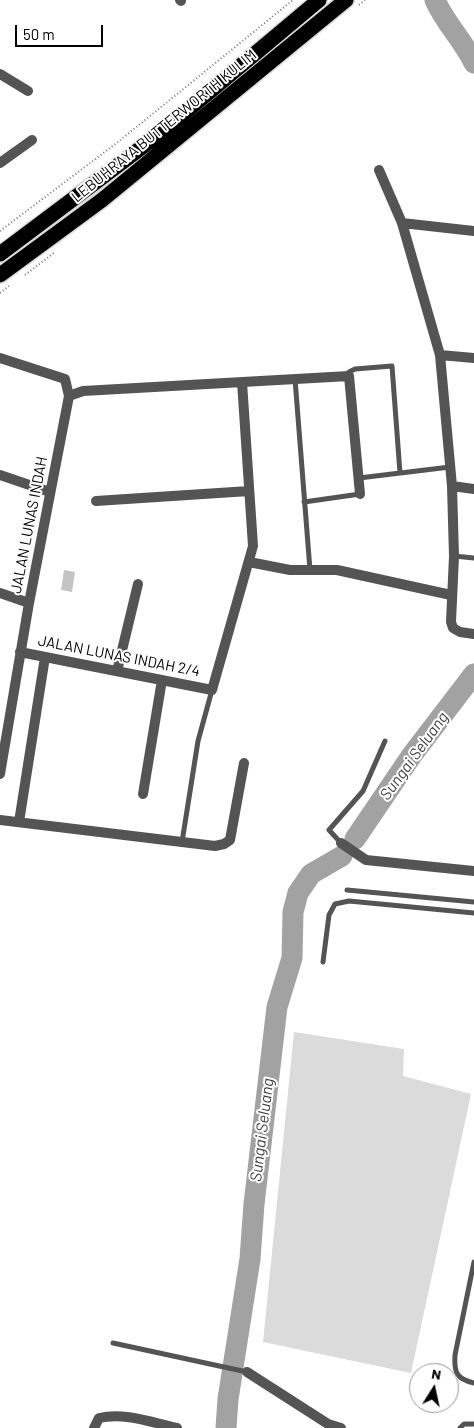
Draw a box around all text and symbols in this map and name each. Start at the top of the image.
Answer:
scale bar [18,15,105,47]
text: 50 m [23,25,55,43]
street label: LEBUHRAYA BUTTERWORTH KULIM [68,46,260,206]
street label: JALAN LUNAS INDAH [7,455,51,595]
street label: JALAN LUNAS INDAH 2/4 [36,631,202,681]
water label: Sungai Seluang [376,708,452,804]
water label: Sungai Seluang [246,1077,278,1183]
north arrow [409,1363,459,1413]
text: N [430,1365,443,1383]

